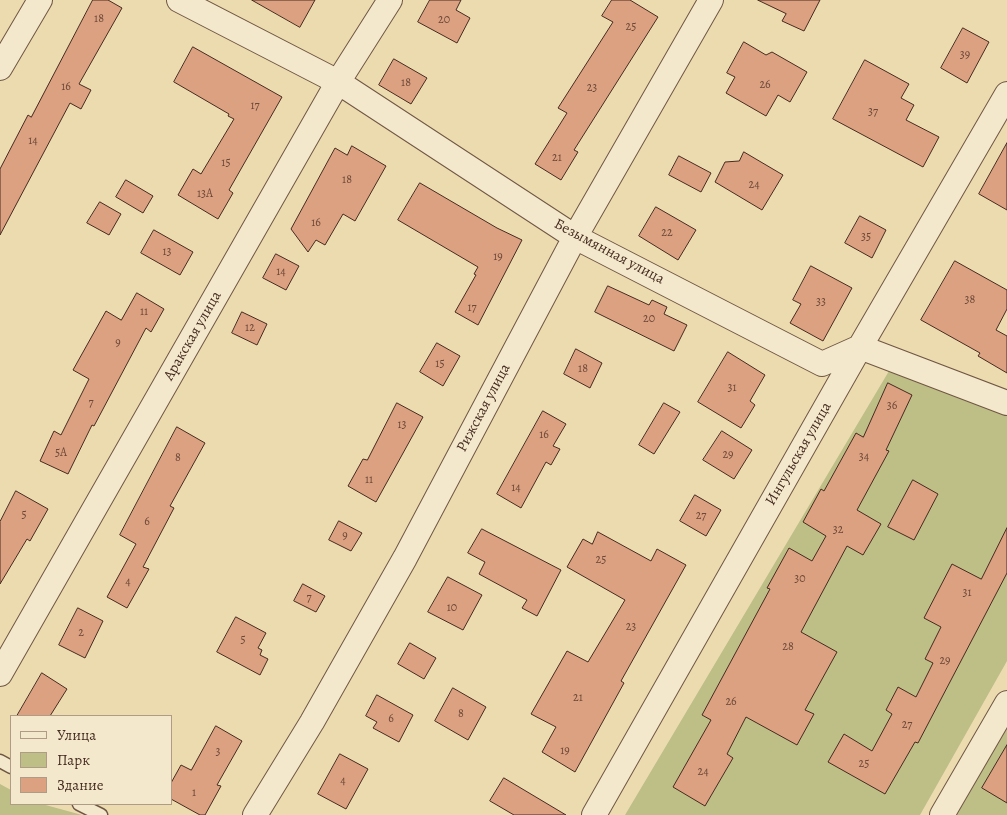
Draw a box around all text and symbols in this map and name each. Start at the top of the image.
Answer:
house number: 18 [94,12,104,26]
house number: 20 [438,13,450,27]
house number: 25 [626,20,636,34]
house number: 39 [960,48,970,62]
house number: 18 [401,76,411,90]
house number: 26 [759,78,771,92]
house number: 16 [61,80,71,94]
house number: 23 [587,81,597,95]
house number: 17 [250,99,260,113]
house number: 37 [868,105,878,119]
house number: 14 [28,134,38,148]
house number: 21 [552,151,562,165]
house number: 15 [221,156,231,170]
house number: 18 [342,173,352,187]
house number: 24 [748,178,760,192]
house number: 13А [197,187,213,201]
street label: Безымянная улица [551,215,667,289]
house number: 16 [311,216,321,230]
house number: 22 [661,226,673,240]
house number: 35 [861,230,871,244]
house number: 13 [162,245,172,259]
house number: 19 [493,250,503,264]
house number: 14 [276,265,286,279]
street label: Аракская улица [160,288,226,384]
house number: 38 [965,293,975,307]
house number: 33 [816,295,826,309]
house number: 17 [467,301,477,315]
house number: 11 [140,305,148,319]
house number: 20 [643,312,655,326]
house number: 12 [245,321,255,335]
house number: 9 [115,336,121,350]
house number: 15 [435,357,445,371]
street label: Рижская улица [453,361,515,455]
house number: 18 [578,362,588,376]
house number: 31 [727,381,737,395]
house number: 7 [88,396,94,410]
street label: Ингульская улица [762,399,836,509]
house number: 36 [887,399,897,413]
house number: 13 [397,418,407,432]
house number: 16 [539,428,549,442]
house number: 5А [55,446,67,460]
house number: 29 [722,448,734,462]
house number: 34 [859,450,869,464]
house number: 8 [175,451,181,465]
house number: 11 [365,473,373,487]
house number: 14 [511,481,521,495]
house number: 5 [21,508,27,522]
house number: 27 [696,509,706,523]
house number: 6 [144,515,150,529]
house number: 32 [833,523,843,537]
house number: 9 [342,529,348,543]
house number: 25 [596,553,606,567]
house number: 30 [794,572,806,586]
house number: 4 [125,575,131,589]
house number: 31 [962,586,972,600]
house number: 7 [306,591,312,605]
house number: 10 [447,601,457,615]
house number: 23 [626,620,636,634]
house number: 2 [78,626,84,640]
house number: 5 [240,633,246,647]
house number: 28 [782,640,794,654]
house number: 29 [939,654,951,668]
house number: 21 [573,691,583,705]
house number: 26 [725,695,737,709]
house number: 8 [458,707,464,721]
house number: 6 [388,712,394,726]
legend [10,715,172,805]
house number: 27 [902,718,912,732]
text: Улица [57,725,96,745]
house number: 19 [560,744,570,758]
house number: 3 [216,745,220,759]
text: Парк [57,750,90,770]
house number: 25 [859,757,869,771]
house number: 24 [697,765,709,779]
house number: 4 [340,774,346,788]
text: Здание [57,775,104,795]
house number: 1 [192,786,196,800]

